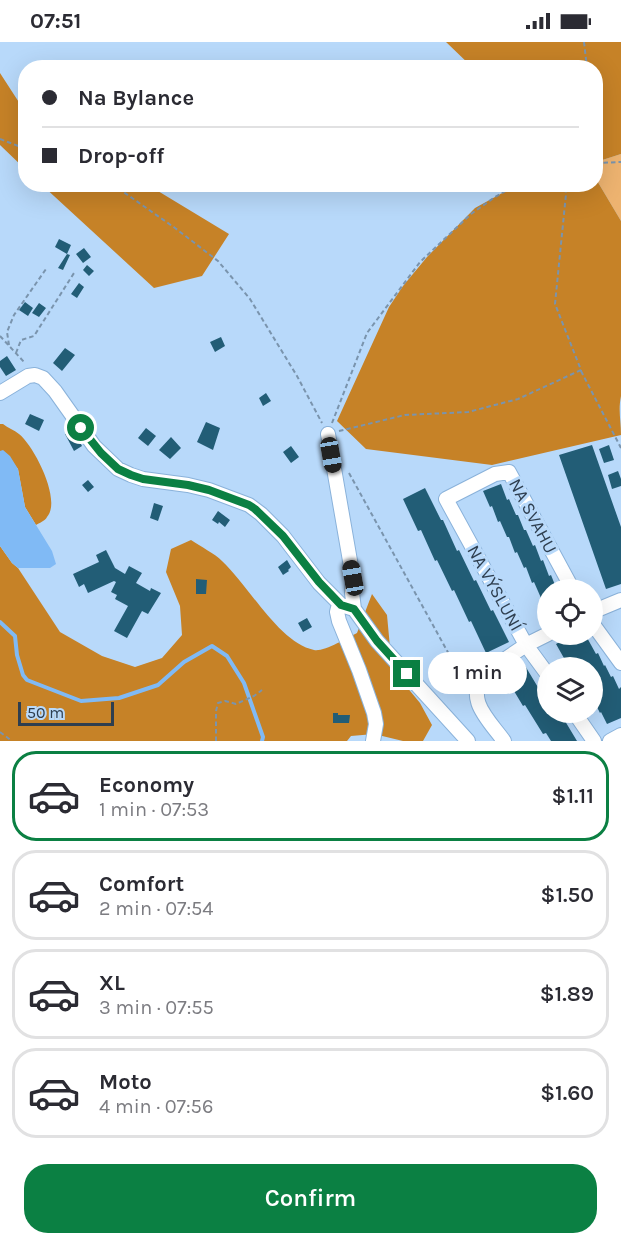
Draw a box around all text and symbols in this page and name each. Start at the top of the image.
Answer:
text: 07:51 [30,8,81,34]
text: Na Bylance [78,85,194,111]
text: Drop-off [78,143,164,169]
route start [67,414,94,441]
car [319,436,343,474]
street label: NA SVAHU [504,475,562,557]
street label: NA VÝSLUNÍ [462,541,529,636]
car [341,559,365,597]
map controls [537,579,603,723]
button: locate [537,579,603,645]
callout: 1 min [428,653,527,695]
button: layers [537,657,603,723]
route end [393,660,420,687]
text: 1 min [453,661,502,684]
scale bar [18,699,114,726]
text: 50 m [27,703,64,722]
icon: car [27,769,81,823]
text: Economy [99,772,194,798]
text: $1.11 [552,783,594,809]
text: 1 min · 07:53 [99,798,209,821]
icon: car [27,868,81,922]
text: Comfort [99,871,184,897]
text: $1.50 [541,882,594,908]
text: 2 min · 07:54 [99,897,213,920]
icon: car [27,967,81,1021]
text: XL [99,970,125,996]
text: $1.89 [540,981,594,1007]
text: 3 min · 07:55 [99,996,214,1019]
icon: car [27,1066,81,1120]
text: Moto [99,1069,152,1095]
text: $1.60 [540,1080,594,1106]
text: 4 min · 07:56 [99,1095,213,1118]
button: Confirm [24,1164,597,1233]

